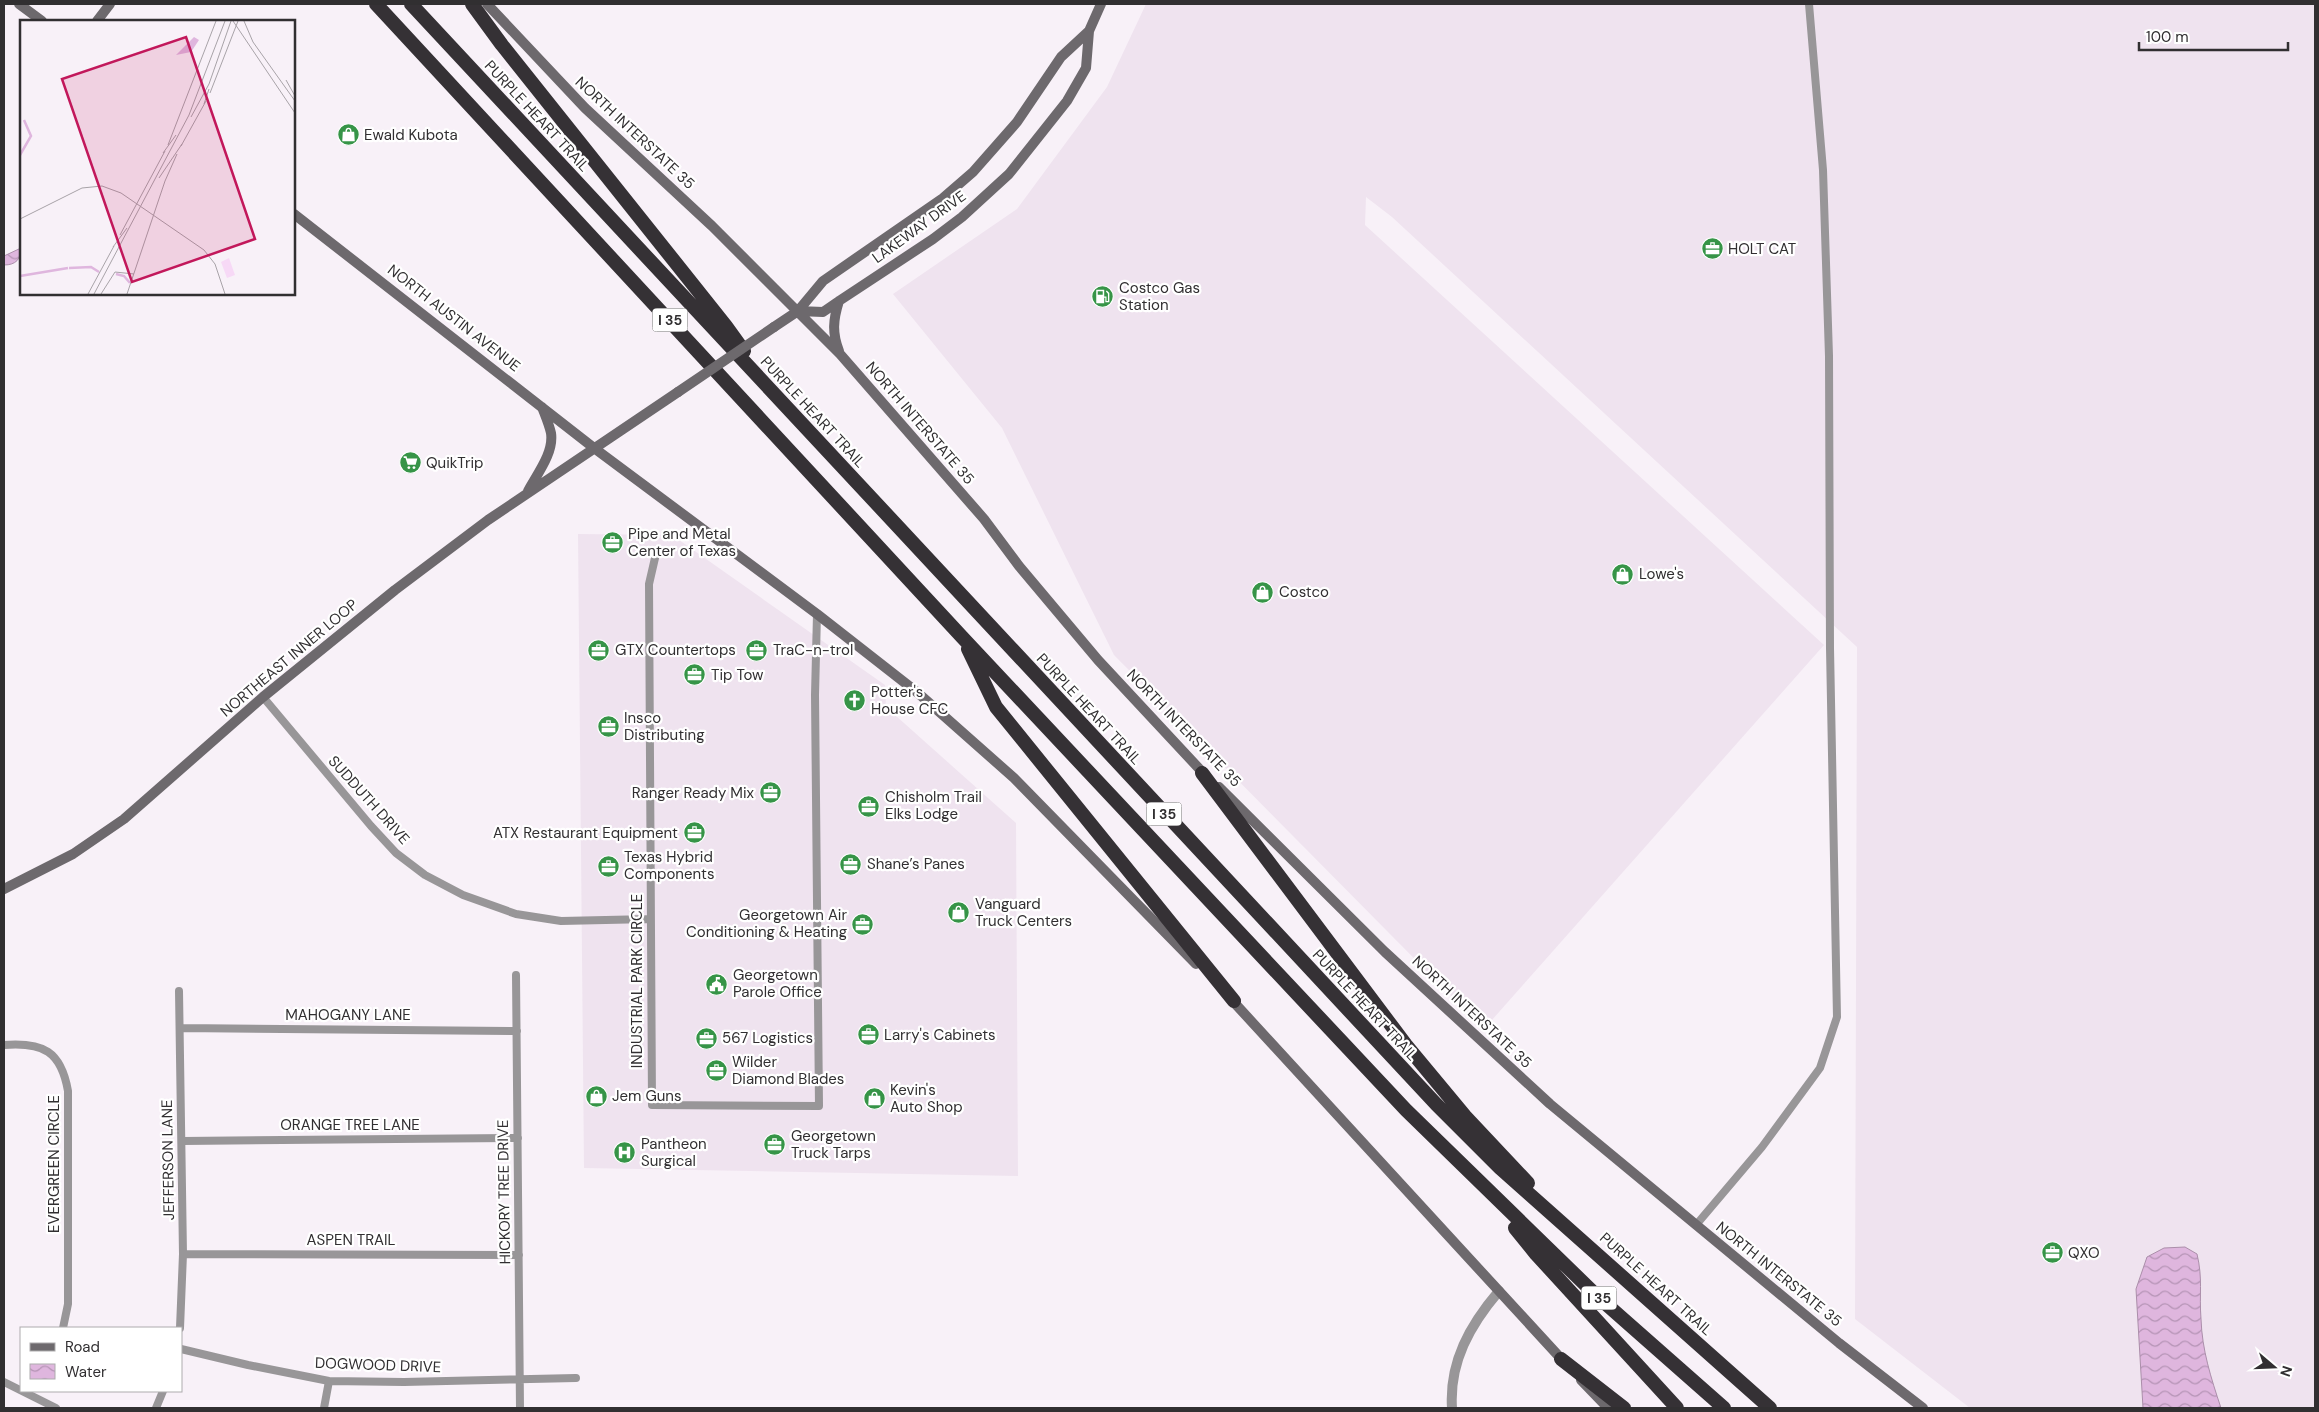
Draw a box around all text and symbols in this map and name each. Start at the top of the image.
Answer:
inset map [20,20,295,295]
scale bar [2139,20,2288,52]
text: 100 m [2146,27,2189,47]
street label: PURPLE HEART TRAIL [480,56,594,176]
street label: NORTH INTERSTATE 35 [571,72,699,194]
shop icon: Ewald Kubota [336,123,360,147]
place label: Ewald Kubota [364,125,458,145]
street label: LAKEWAY DRIVE [868,186,970,268]
office icon: HOLT CAT [1700,237,1724,261]
place label: HOLT CAT [1728,239,1796,259]
street label: NORTH AUSTIN AVENUE [384,260,524,376]
place label: Costco Gas Station [1119,278,1200,315]
fuel station icon: Costco Gas Station [1091,285,1115,309]
road number: I 35 [652,308,688,332]
street label: PURPLE HEART TRAIL [756,352,870,472]
street label: NORTH INTERSTATE 35 [861,357,979,489]
supermarket icon: QuikTrip [398,451,422,475]
place label: QuikTrip [426,453,483,473]
place label: Pipe and Metal Center of Texas [628,524,736,561]
office icon: Pipe and Metal Center of Texas [600,531,624,555]
shop icon: Lowe's [1611,562,1635,586]
place label: Lowe's [1639,564,1684,584]
shop icon: Costco [1251,580,1275,604]
place label: Costco [1279,582,1329,602]
street label: NORTHEAST INNER LOOP [216,594,362,721]
office icon: GTX Countertops [587,638,611,662]
office icon: TraC-n-trol [745,638,769,662]
place label: GTX Countertops [615,640,736,660]
place label: TraC-n-trol [773,640,853,660]
street label: PURPLE HEART TRAIL [1032,649,1146,769]
office icon: Tip Tow [683,663,707,687]
place label: Tip Tow [711,665,764,685]
street label: NORTH INTERSTATE 35 [1122,665,1246,791]
place label: Potter's House CFC [871,682,949,719]
church icon: Potter's House CFC [843,689,867,713]
place label: Insco Distributing [624,708,705,745]
office icon: Insco Distributing [596,715,620,739]
street label: SUDDUTH DRIVE [324,751,414,849]
office icon: Ranger Ready Mix [758,781,782,805]
place label: Ranger Ready Mix [632,783,755,803]
place label: Chisholm Trail Elks Lodge [885,787,982,824]
office icon: Chisholm Trail Elks Lodge [857,794,881,818]
road number: I 35 [1146,802,1182,826]
office icon: ATX Restaurant Equipment [682,821,706,845]
place label: ATX Restaurant Equipment [493,823,678,843]
place label: Texas Hybrid Components [624,847,714,884]
office icon: Shane’s Panes [839,852,863,876]
office icon: Texas Hybrid Components [596,854,620,878]
place label: Shane’s Panes [867,854,965,874]
street label: INDUSTRIAL PARK CIRCLE [627,894,647,1068]
place label: Vanguard Truck Centers [975,894,1072,931]
shop icon: Vanguard Truck Centers [947,901,971,925]
place label: Georgetown Air Conditioning & Heating [686,905,847,942]
office icon: Georgetown Air Conditioning & Heating [851,912,875,936]
street label: PURPLE HEART TRAIL [1308,945,1422,1065]
street label: NORTH INTERSTATE 35 [1408,951,1536,1073]
place label: Georgetown Parole Office [733,965,822,1002]
public building icon: Georgetown Parole Office [705,972,729,996]
street label: MAHOGANY LANE [285,1005,411,1025]
office icon: Larry's Cabinets [856,1023,880,1047]
place label: Larry's Cabinets [884,1025,996,1045]
office icon: 567 Logistics [694,1026,718,1050]
place label: 567 Logistics [722,1028,813,1048]
place label: Wilder Diamond Blades [732,1052,844,1089]
office icon: Wilder Diamond Blades [704,1059,728,1083]
place label: Kevin's Auto Shop [890,1080,963,1117]
shop icon: Jem Guns [584,1084,608,1108]
place label: Jem Guns [612,1086,682,1106]
shop icon: Kevin's Auto Shop [862,1087,886,1111]
street label: EVERGREEN CIRCLE [44,1095,64,1233]
street label: JEFFERSON LANE [157,1099,179,1221]
street label: ORANGE TREE LANE [280,1115,420,1135]
street label: HICKORY TREE DRIVE [493,1119,515,1265]
place label: Georgetown Truck Tarps [791,1126,876,1163]
office icon: Georgetown Truck Tarps [763,1133,787,1157]
place label: Pantheon Surgical [641,1134,707,1171]
hospital icon: Pantheon Surgical [613,1141,637,1165]
street label: NORTH INTERSTATE 35 [1712,1217,1846,1331]
street label: PURPLE HEART TRAIL [1595,1228,1717,1340]
street label: ASPEN TRAIL [307,1230,396,1250]
office icon: QXO [2040,1241,2064,1265]
place label: QXO [2068,1243,2100,1263]
road number: I 35 [1582,1286,1616,1310]
legend [20,1327,182,1392]
text: Road [65,1337,100,1357]
north arrow [2249,1342,2299,1392]
street label: DOGWOOD DRIVE [315,1353,441,1377]
text: Water [65,1362,107,1382]
text: N [2276,1363,2296,1379]

